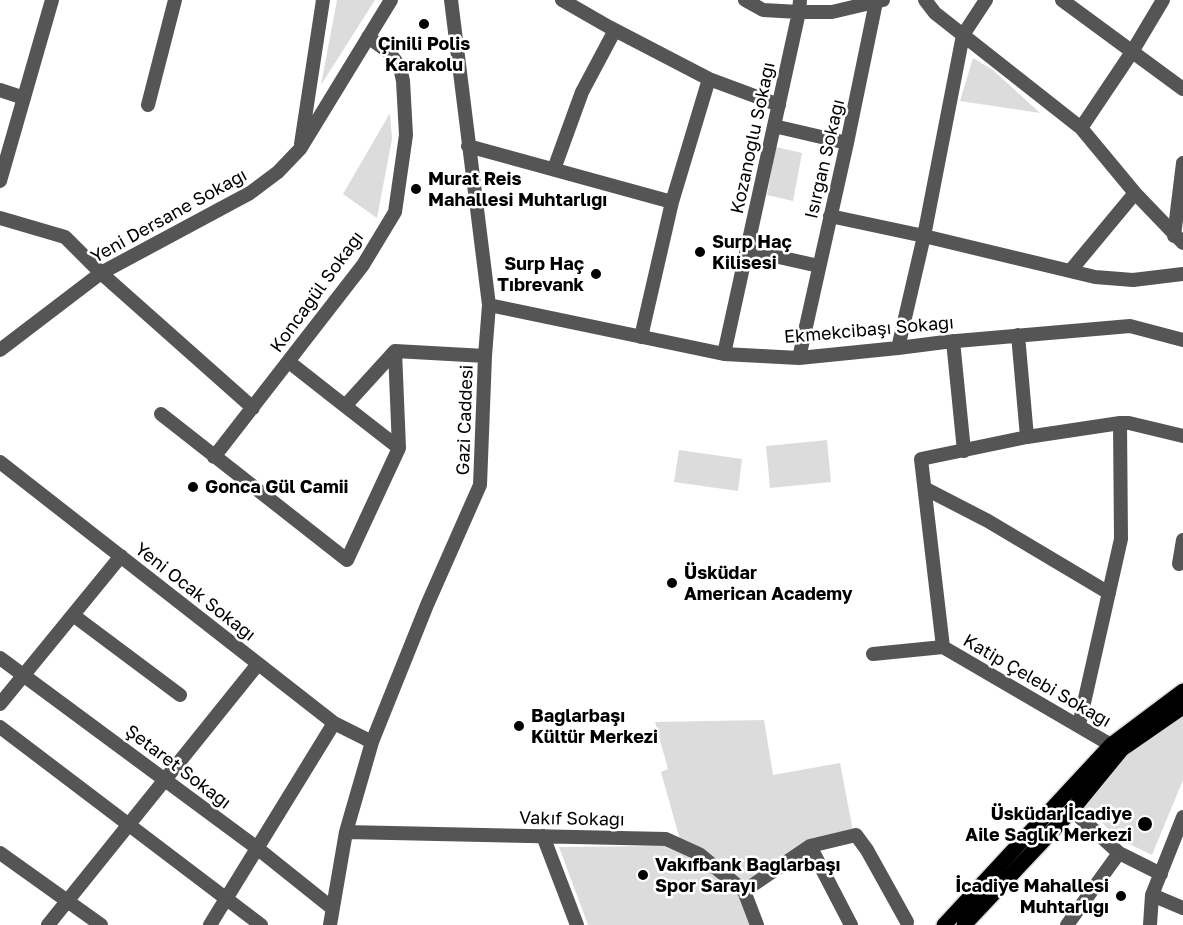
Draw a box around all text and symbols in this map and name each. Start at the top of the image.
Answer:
marker: Çinili Polis Karakolu [417,17,431,31]
place label: Çinili Polis Karakolu [378,33,470,76]
street label: Kozanoğlu Sokağı [726,60,780,216]
street label: Isırgan Sokağı [801,97,849,221]
street label: Yeni Dersane Sokağı [87,164,251,268]
place label: Murat Reis Mahallesi Muhtarlığı [428,168,607,210]
marker: Murat Reis Mahallesi Muhtarlığı [409,182,423,196]
street label: Koncagül Sokağı [266,227,368,357]
place label: Surp Haç Kilisesi [712,231,792,274]
marker: Surp Haç Kilisesi [693,245,707,259]
place label: Surp Haç Tıbrevank [497,253,584,296]
marker: Surp Haç Tıbrevank [589,267,603,281]
street label: Ekmekcibaşı Sokağı [783,312,955,348]
street label: Gazi Caddesi [452,364,478,476]
place label: Gonca Gül Camii [205,476,349,498]
marker: Gonca Gül Camii [186,480,200,494]
street label: Yeni Ocak Sokağı [130,538,260,646]
place label: Üsküdar American Academy [684,562,853,604]
marker: Üsküdar American Academy [665,576,679,590]
street label: Katip Çelebi Sokağı [959,630,1115,732]
place label: Bağlarbaşı Kültür Merkezi [531,705,658,748]
marker: Bağlarbaşı Kültür Merkezi [512,719,526,733]
street label: Şetaret Sokağı [121,720,235,814]
place label: Üsküdar İcadiye Aile Sağlık Merkezi [965,803,1132,846]
street label: Vakıf Sokağı [519,807,625,831]
marker: Üsküdar İcadiye Aile Sağlık Merkezi [1136,815,1154,833]
place label: Vakıfbank Bağlarbaşı Spor Sarayı [655,854,841,896]
marker: Vakıfbank Bağlarbaşı Spor Sarayı [636,868,650,882]
place label: İcadiye Mahallesi Muhtarlığı [955,875,1109,918]
marker: İcadiye Mahallesi Muhtarlığı [1114,889,1128,903]

